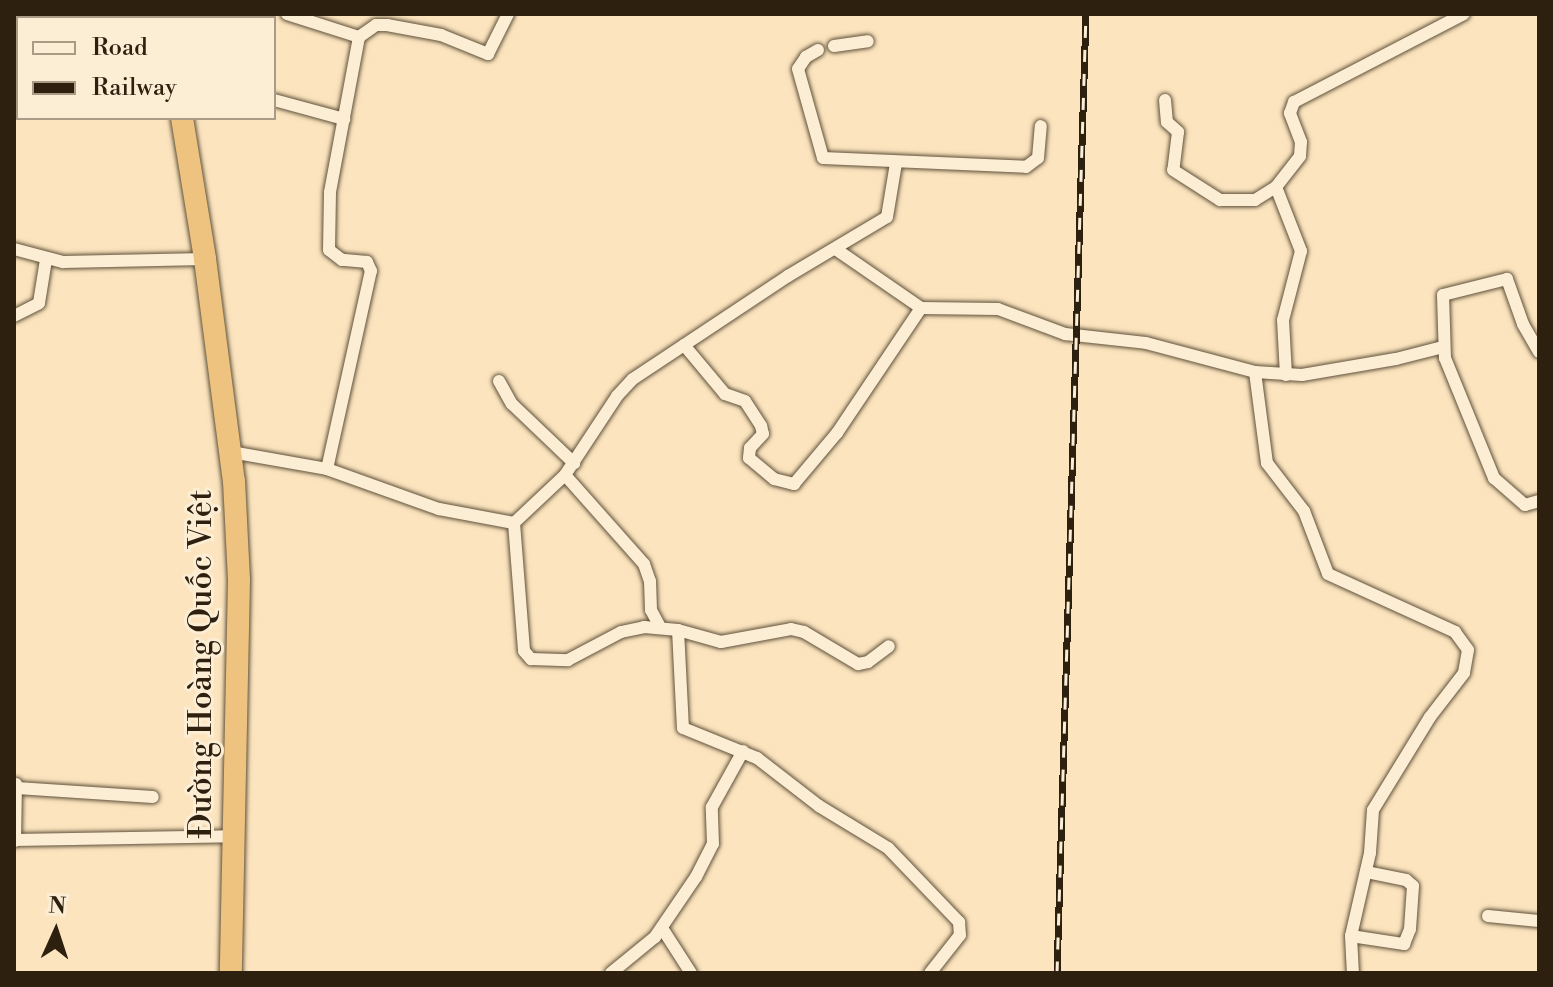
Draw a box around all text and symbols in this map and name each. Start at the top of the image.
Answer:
legend [16,16,276,120]
text: Road [92,33,148,63]
text: Railway [92,73,177,103]
street label: Đường Hoàng Quốc Việt [182,490,220,838]
north arrow [16,891,96,971]
text: N [48,893,67,920]

